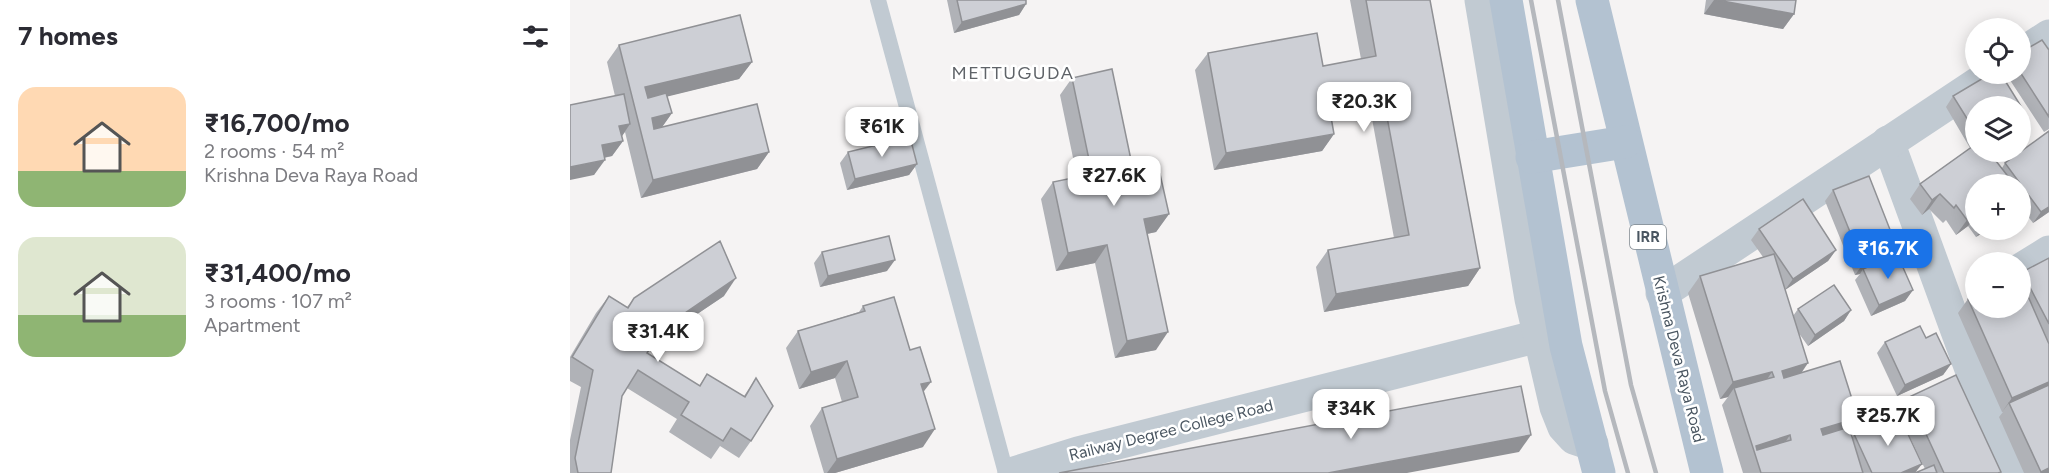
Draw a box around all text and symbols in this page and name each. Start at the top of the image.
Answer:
map controls [1965,18,2031,318]
button: locate [1965,18,2031,84]
text: 7 homes [18,20,118,52]
icon: filters [519,20,552,53]
district label: METTUGUDA [952,62,1074,84]
pin: ₹20.3K [1315,82,1413,133]
text: ₹20.3K [1331,89,1397,113]
button: layers [1965,96,2031,162]
text: ₹16,700/mo [204,107,350,139]
pin: ₹61K [846,107,918,158]
icon: home [66,111,138,183]
text: ₹61K [859,114,905,138]
text: 2 rooms · 54 m² [204,139,344,163]
pin: ₹27.6K [1065,156,1163,207]
text: Krishna Deva Raya Road [204,163,418,187]
text: ₹27.6K [1082,163,1146,187]
button: + [1965,174,2031,240]
road number: IRR [1630,225,1666,249]
pin: ₹16.7K [1839,229,1937,280]
text: ₹16.7K [1857,236,1919,260]
button: − [1965,252,2031,318]
text: ₹31,400/mo [204,257,351,289]
icon: home [66,261,138,333]
street label: Krishna Deva Raya Road [1649,274,1709,444]
text: 3 rooms · 107 m² [204,289,352,313]
pin: ₹31.4K [609,312,707,363]
text: Apartment [204,313,301,337]
text: ₹31.4K [627,319,689,343]
pin: ₹34K [1315,389,1387,440]
street label: Railway Degree College Road [1067,395,1275,465]
text: ₹34K [1326,396,1376,420]
pin: ₹25.7K [1839,396,1937,447]
text: ₹25.7K [1856,403,1920,427]

